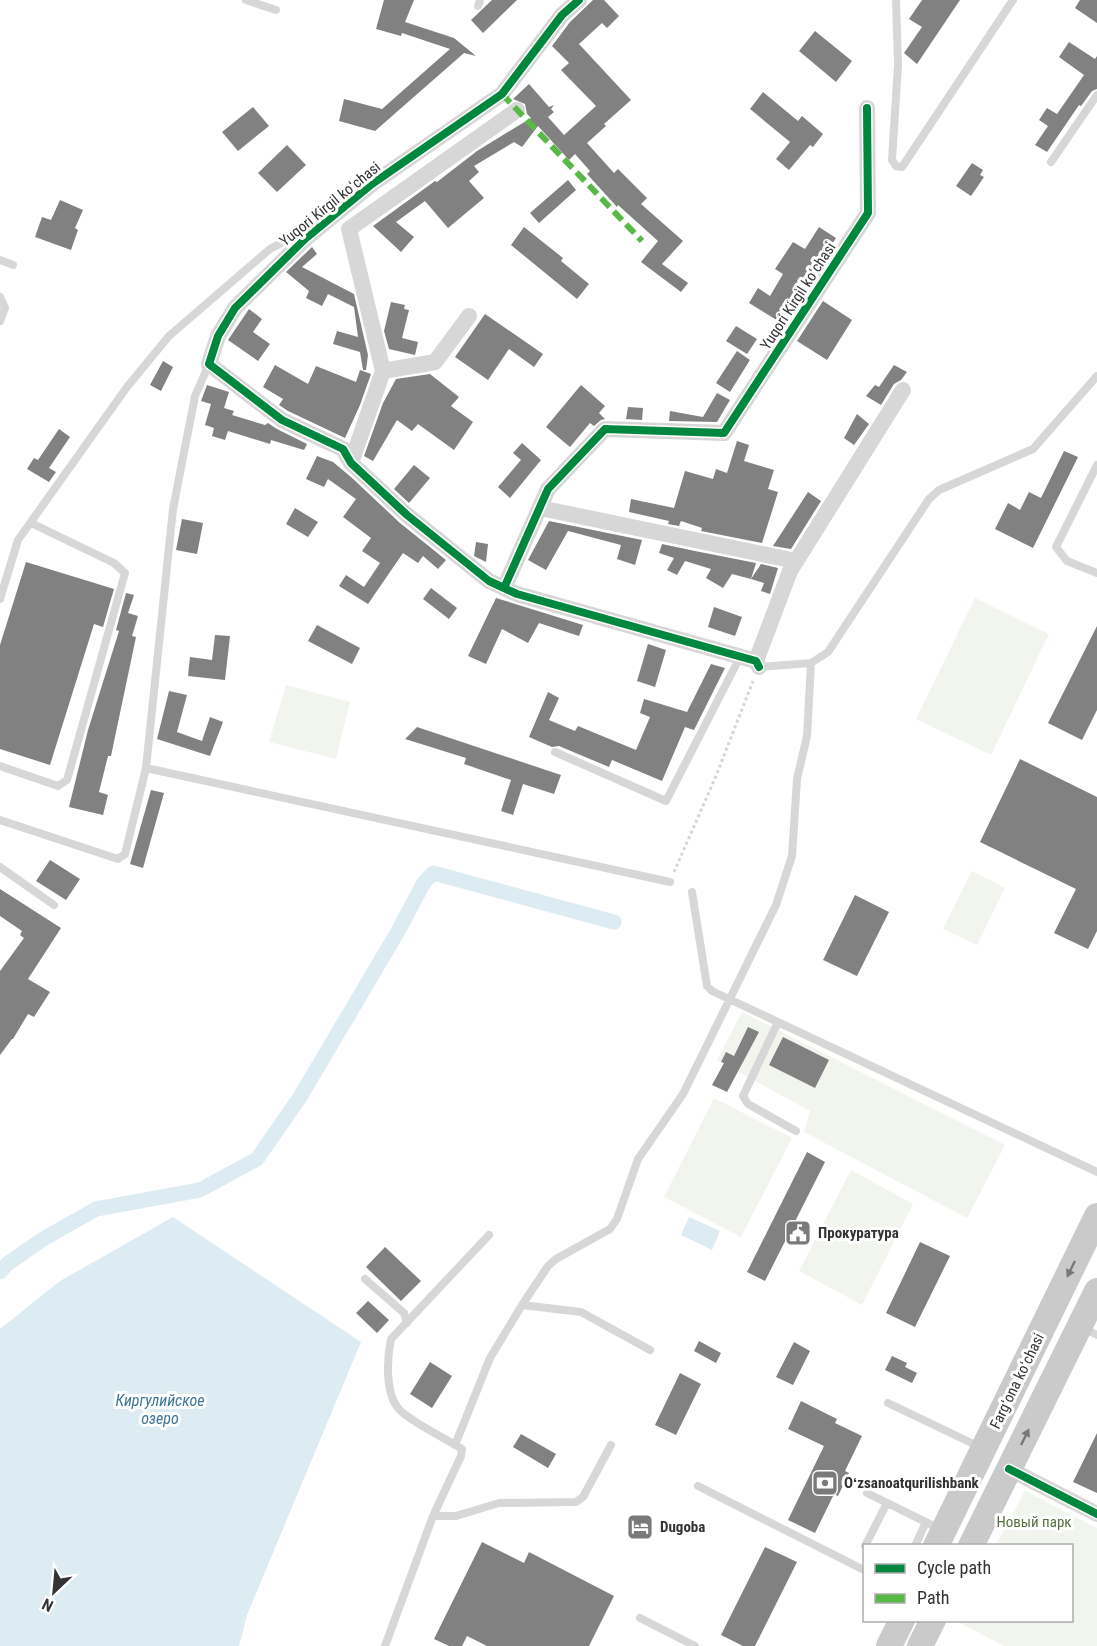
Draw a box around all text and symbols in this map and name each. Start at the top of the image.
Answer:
street label: Yuqori Kirgil koʻchasi [276,158,384,250]
street label: Yuqori Kirgil koʻchasi [757,239,839,353]
public building icon: Прокуратура [783,1218,813,1248]
place label: Прокуратура [818,1224,899,1242]
one-way arrow [1067,1260,1076,1277]
street label: Fargʻona koʻchasi [986,1330,1048,1432]
water label: Киргулийское озеро [115,1391,205,1428]
one-way arrow [1020,1428,1030,1445]
bank icon: Oʻzsanoatqurilishbank [810,1468,840,1498]
place label: Oʻzsanoatqurilishbank [844,1474,980,1492]
hotel icon: Dugoba [625,1512,655,1542]
park label: Новый парк [996,1513,1072,1531]
place label: Dugoba [660,1518,705,1536]
legend [863,1544,1073,1622]
text: Cycle path [917,1557,991,1578]
north arrow [24,1562,84,1622]
text: Path [917,1587,950,1608]
text: N [39,1594,56,1616]

